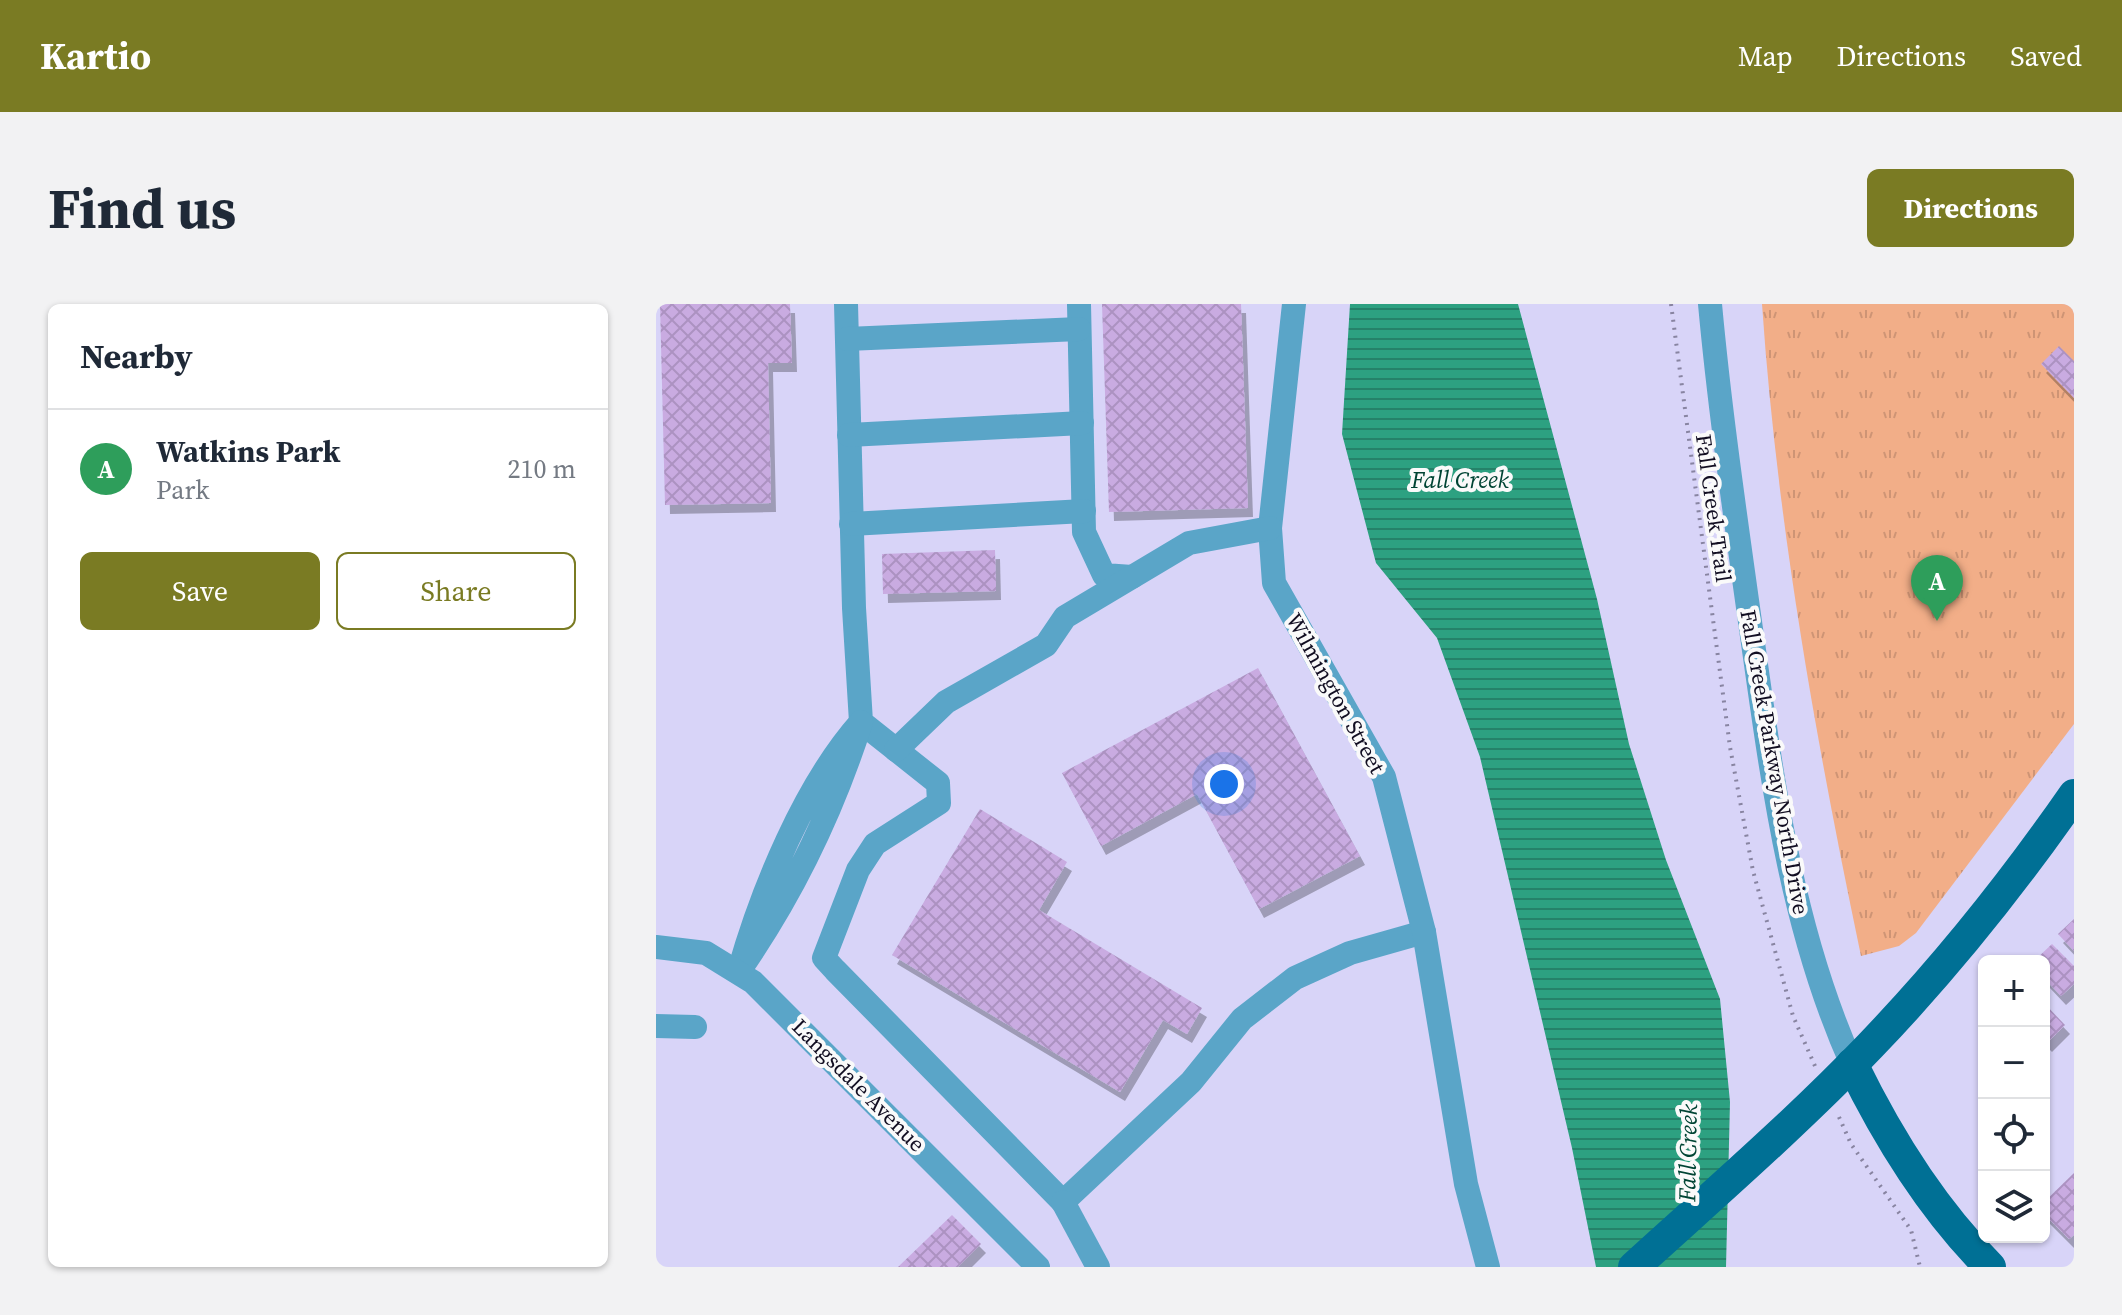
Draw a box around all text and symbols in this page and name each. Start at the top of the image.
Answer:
text: Kartio [40,30,151,82]
text: Map [1738,37,1793,75]
text: Directions [1837,37,1966,75]
text: Saved [2010,37,2082,75]
button: Directions [1867,169,2074,247]
text: Find us [48,170,236,247]
text: Nearby [80,333,193,379]
text: Watkins Park [156,431,341,472]
street label: Fall Creek Trail [1689,432,1739,584]
text: A [97,451,115,487]
text: 210 m [508,451,576,487]
water label: Fall Creek [1410,463,1510,496]
text: Park [156,472,209,508]
button: Save [80,552,320,630]
button: Share [336,552,576,630]
pin: A [1911,555,1963,621]
street label: Wilmington Street [1279,607,1393,779]
street label: Fall Creek Parkway North Drive [1733,607,1817,917]
your location [1204,764,1244,804]
map controls [1978,955,2050,1243]
button: + [1978,955,2050,1027]
street label: Langsdale Avenue [786,1012,932,1158]
button: − [1978,1027,2050,1099]
button: locate [1978,1099,2050,1171]
water label: Fall Creek [1670,1103,1705,1203]
button: layers [1978,1171,2050,1243]

